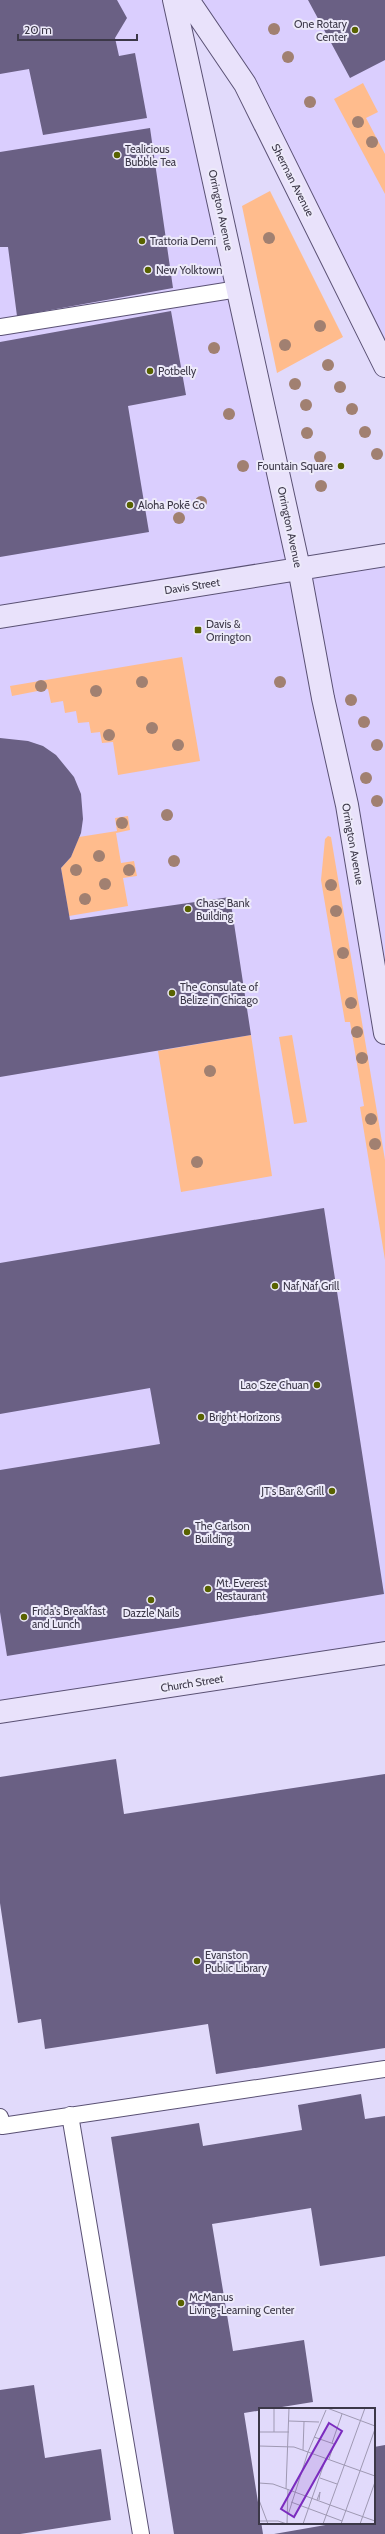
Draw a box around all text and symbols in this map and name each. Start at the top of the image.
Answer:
scale bar [18,16,137,42]
place label: One Rotary Center [294,17,348,44]
text: 20 m [24,22,52,37]
marker: One Rotary Center [350,25,360,35]
street label: Sherman Avenue [269,141,318,219]
place label: Tealicious Bubble Tea [125,142,177,169]
marker: Tealicious Bubble Tea [112,150,122,160]
street label: Orrington Avenue [206,168,237,252]
place label: Trattoria Demi [150,234,216,248]
marker: Trattoria Demi [137,236,147,246]
place label: New Yolktown [156,263,222,277]
marker: New Yolktown [143,265,153,275]
place label: Potbelly [158,364,197,378]
marker: Potbelly [145,366,155,376]
place label: Fountain Square [257,459,333,473]
marker: Fountain Square [336,461,346,471]
street label: Orrington Avenue [275,485,306,569]
place label: Aloha Pokē Co [138,498,205,512]
marker: Aloha Pokē Co [125,500,135,510]
street label: Davis Street [163,575,221,597]
place label: Davis & Orrington [206,617,251,644]
marker: Davis & Orrington [193,625,203,635]
street label: Orrington Avenue [339,802,367,886]
place label: Chase Bank Building [196,896,250,923]
marker: Chase Bank Building [183,904,193,914]
place label: The Consulate of Belize in Chicago [180,980,259,1007]
marker: The Consulate of Belize in Chicago [167,988,177,998]
place label: Naf Naf Grill [283,1279,340,1293]
marker: Naf Naf Grill [270,1281,280,1291]
place label: Lao Sze Chuan [240,1378,309,1392]
marker: Lao Sze Chuan [312,1380,322,1390]
place label: Bright Horizons [209,1410,281,1424]
marker: Bright Horizons [196,1412,206,1422]
place label: JT's Bar & Grill [260,1484,324,1498]
marker: JT's Bar & Grill [327,1486,337,1496]
place label: The Carlson Building [195,1519,250,1546]
marker: The Carlson Building [182,1527,192,1537]
place label: Mt. Everest Restaurant [216,1576,268,1603]
marker: Mt. Everest Restaurant [203,1584,213,1594]
marker: Dazzle Nails [146,1595,156,1605]
place label: Frida's Breakfast and Lunch [32,1604,106,1631]
place label: Dazzle Nails [123,1606,180,1620]
marker: Frida's Breakfast and Lunch [19,1612,29,1622]
street label: Church Street [160,1671,225,1695]
place label: Evanston Public Library [205,1948,268,1975]
marker: Evanston Public Library [192,1956,202,1966]
place label: McManus Living-Learning Center [189,2290,295,2317]
marker: McManus Living-Learning Center [176,2298,186,2308]
inset map [259,2408,375,2524]

